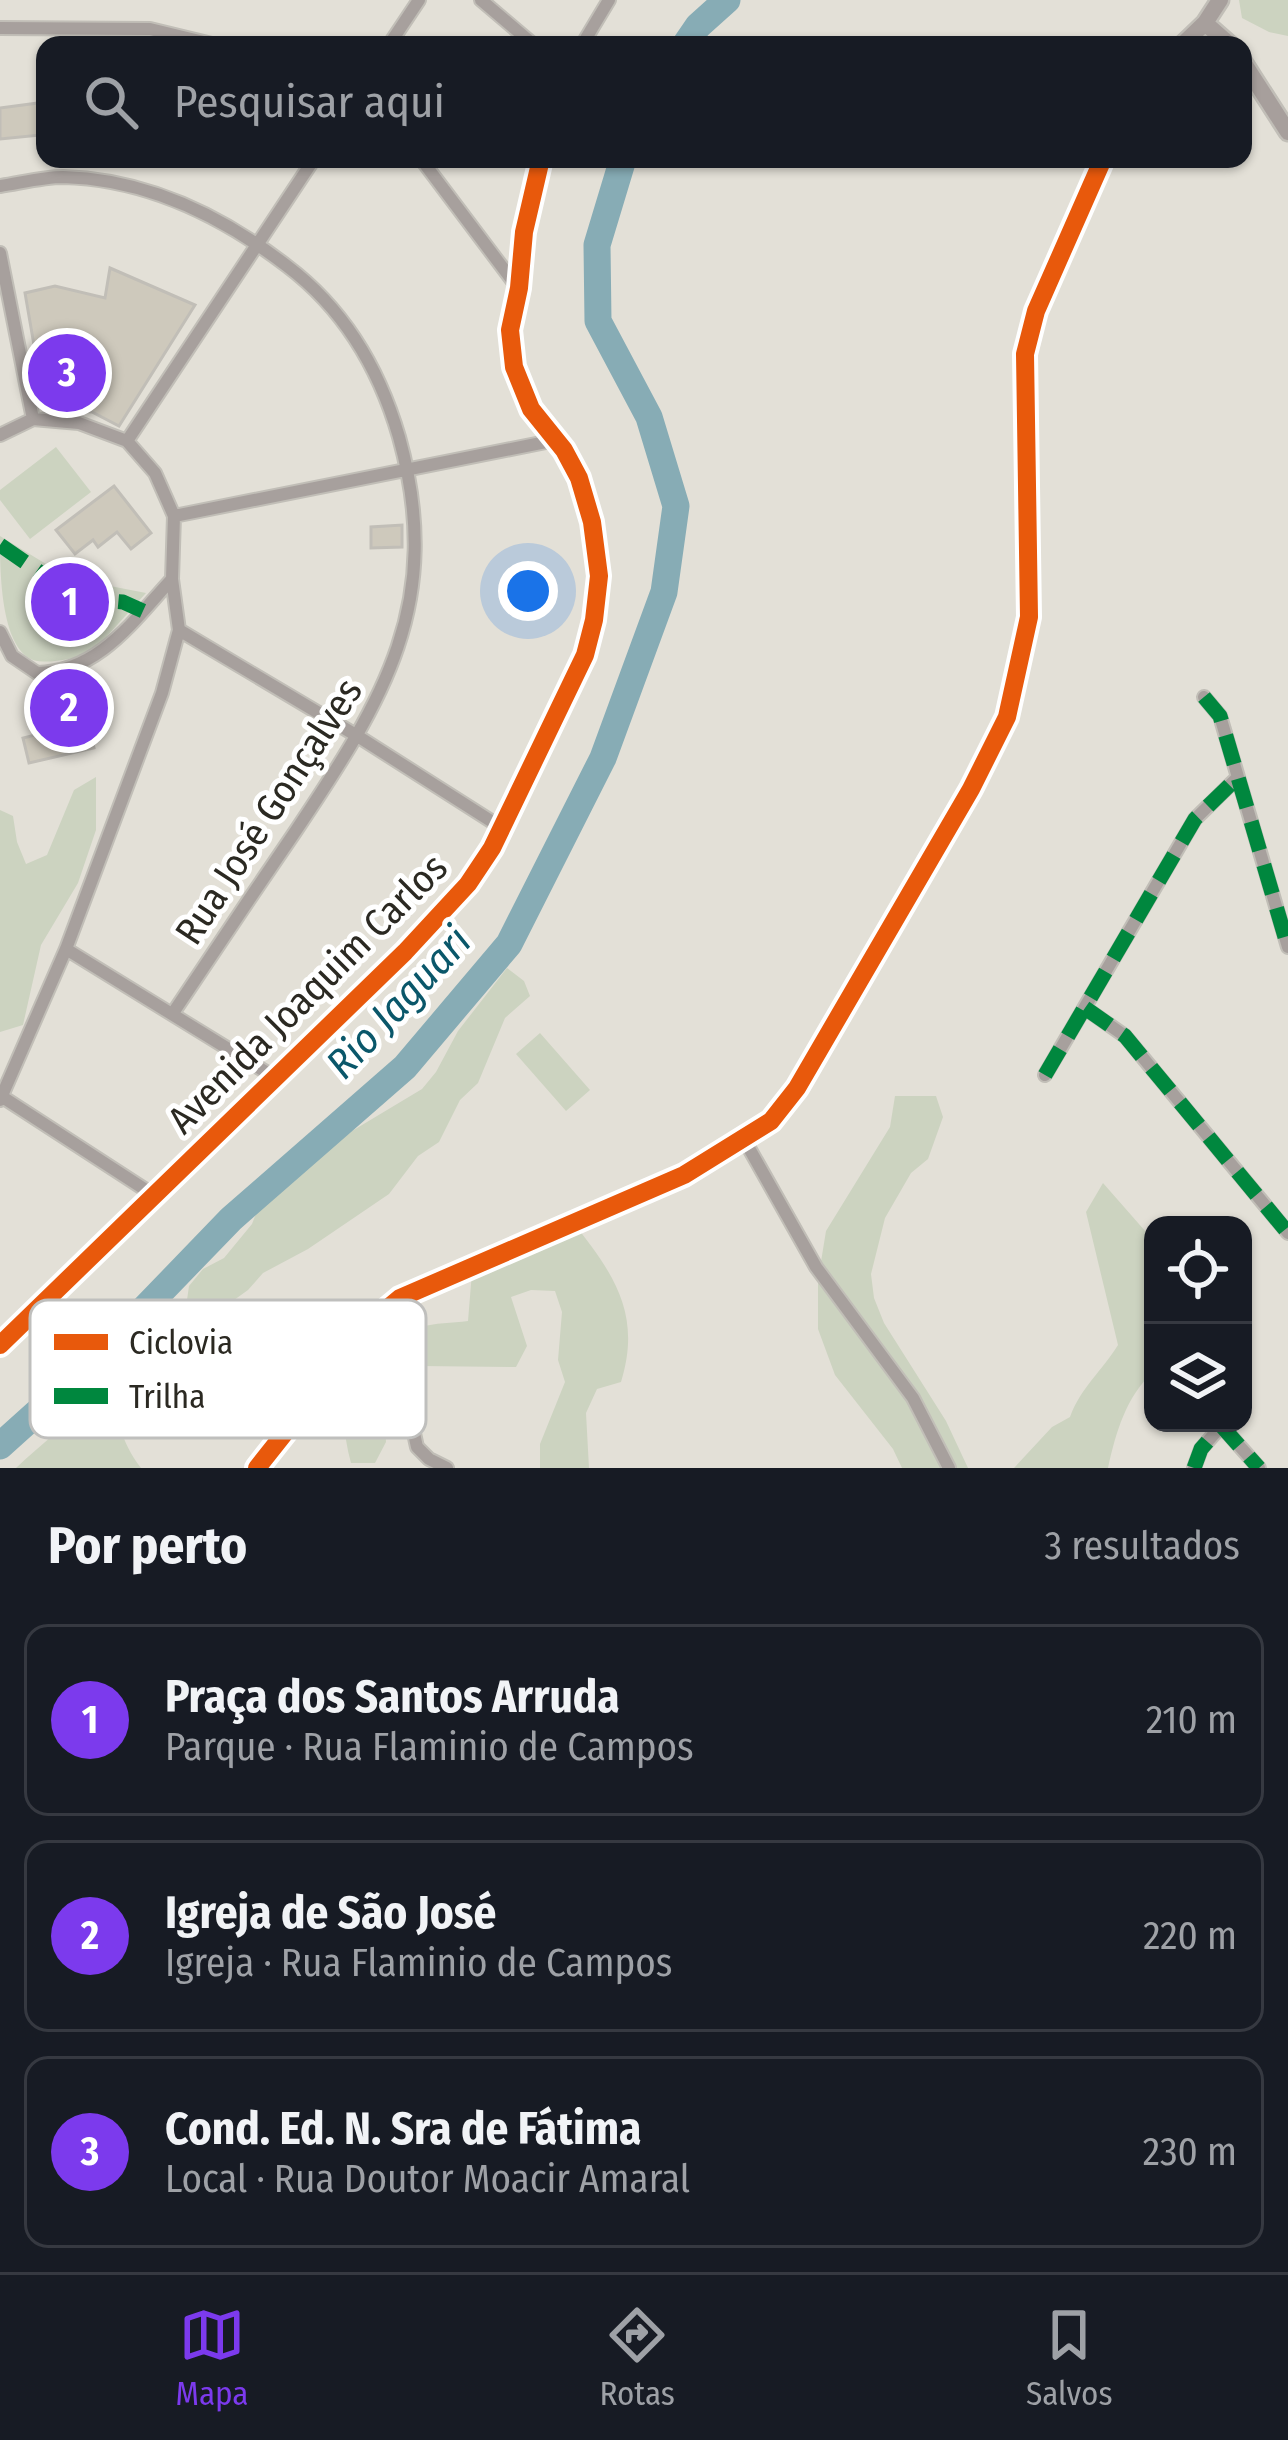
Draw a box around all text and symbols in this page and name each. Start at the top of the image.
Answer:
search box [36,36,1252,168]
icon: search [78,69,144,135]
text: Pesquisar aqui [174,75,445,129]
pin: 3 [28,328,106,418]
pin: 1 [31,557,109,647]
your location [498,561,558,621]
pin: 2 [30,663,108,753]
street label: Rua José Gonçalves [166,670,372,953]
street label: Avenida Joaquim Carlos [158,844,457,1143]
water label: Rio Jaguari [316,916,482,1089]
map controls [1144,1216,1252,1432]
button: locate [1144,1216,1252,1324]
legend [30,1300,426,1438]
text: Ciclovia [129,1323,233,1363]
button: layers [1144,1324,1252,1432]
text: Trilha [129,1377,205,1417]
text: Por perto [48,1515,247,1577]
text: 3 resultados [1044,1523,1240,1569]
text: Praça dos Santos Arruda [165,1670,620,1724]
text: 1 [82,1697,98,1743]
text: 210 m [1146,1697,1237,1743]
text: Parque · Rua Flaminio de Campos [165,1724,694,1770]
text: Igreja de São José [165,1886,496,1940]
text: 2 [81,1913,99,1959]
text: 220 m [1143,1913,1237,1959]
text: Igreja · Rua Flaminio de Campos [165,1940,672,1986]
text: Cond. Ed. N. Sra de Fátima [165,2102,641,2156]
text: 3 [81,2129,99,2175]
text: 230 m [1143,2129,1237,2175]
text: Local · Rua Doutor Moacir Amaral [165,2156,690,2202]
tab: Mapa [175,2302,249,2414]
tab: Rotas [599,2302,675,2414]
tab: Salvos [1026,2302,1112,2414]

